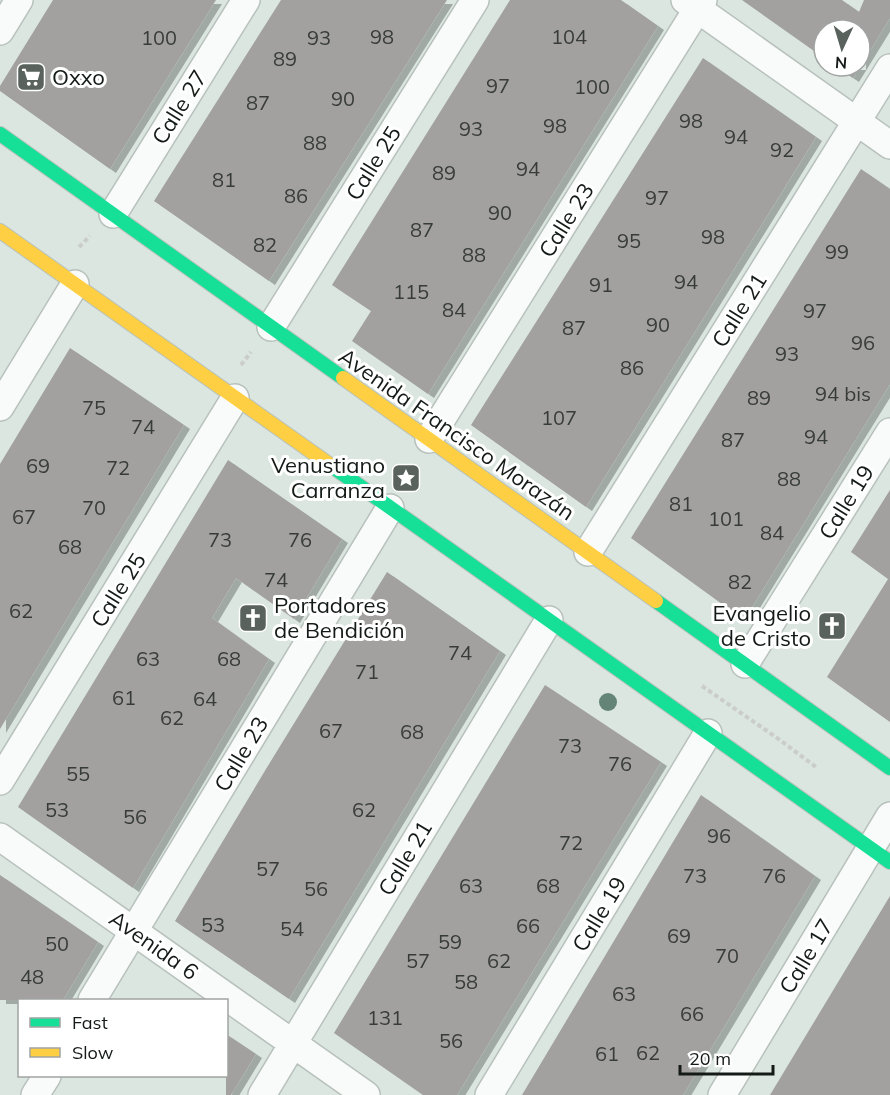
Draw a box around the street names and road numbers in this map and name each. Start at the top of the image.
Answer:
street label: Calle 27 [145,65,213,149]
street label: Calle 25 [339,121,407,205]
street label: Calle 23 [532,178,600,262]
street label: Calle 21 [705,268,773,352]
street label: Avenida Francisco Morazán [334,342,580,526]
street label: Calle 19 [812,460,880,544]
street label: Calle 25 [84,548,152,632]
street label: Calle 23 [208,711,274,797]
street label: Calle 21 [372,815,438,901]
street label: Calle 19 [566,871,632,957]
street label: Avenida 6 [104,904,204,986]
street label: Calle 17 [773,913,839,999]

